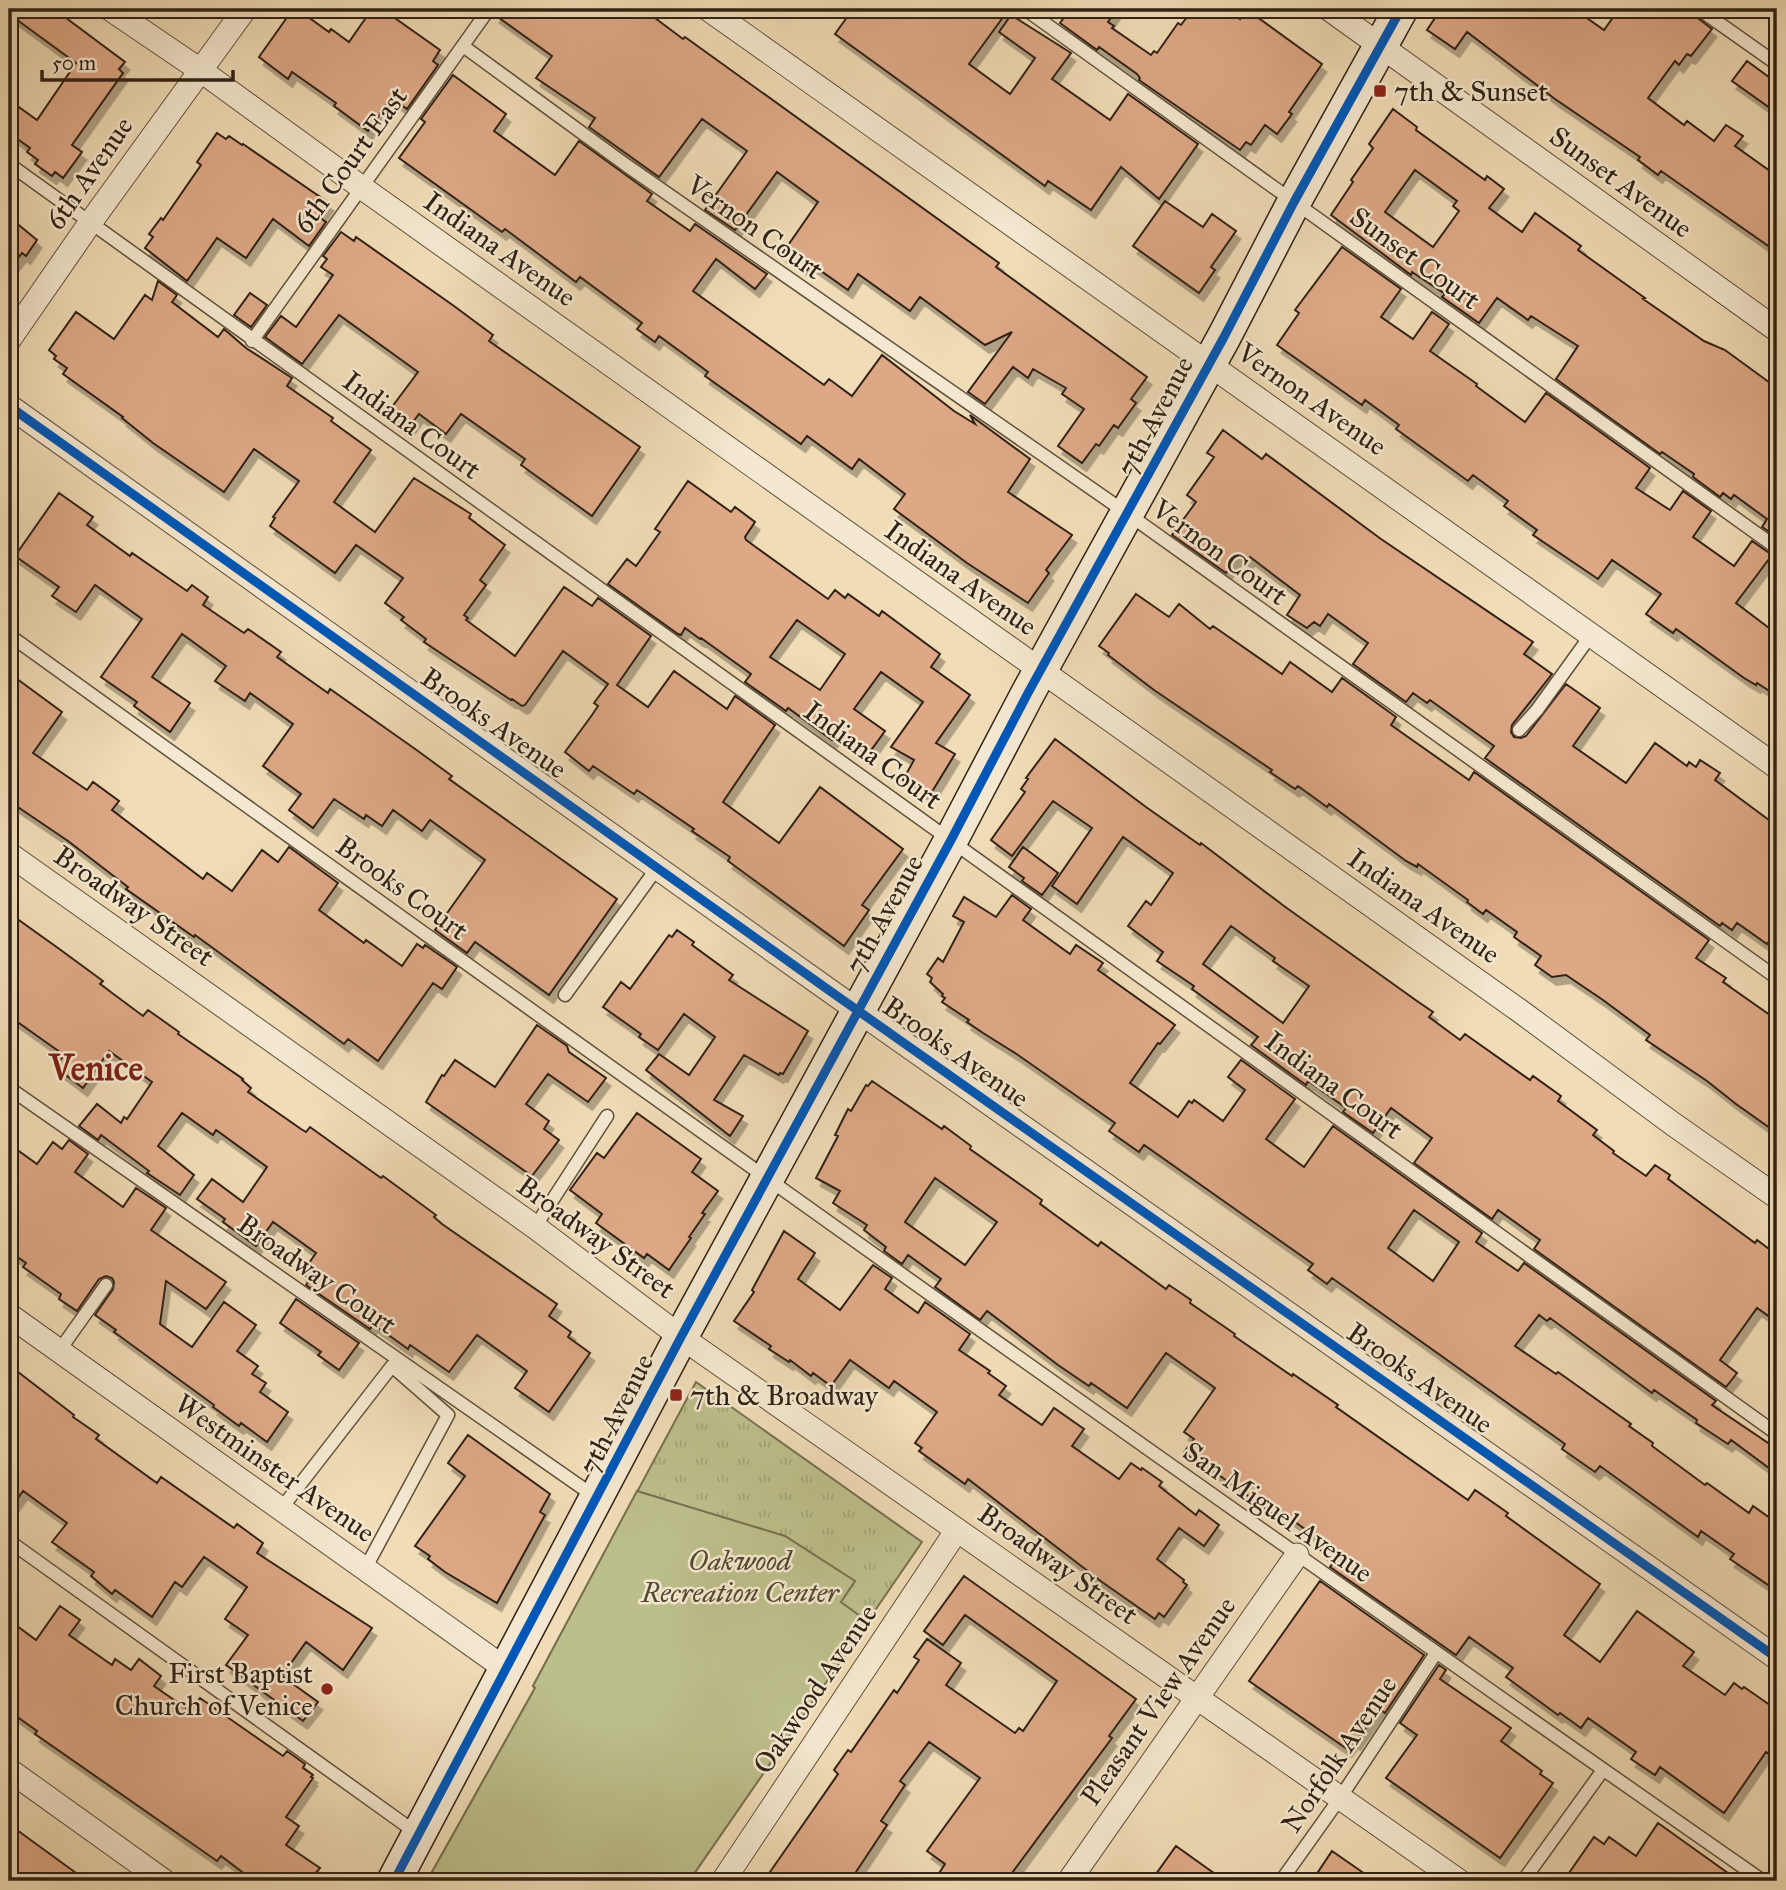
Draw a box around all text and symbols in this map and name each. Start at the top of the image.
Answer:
scale bar [42,38,233,82]
text: 50 m [52,50,97,76]
place label: 7th & Sunset [1394,74,1548,109]
street label: 6th Court East [285,80,415,240]
marker: 7th & Sunset [1372,83,1388,99]
street label: 6th Avenue [37,110,141,236]
street label: Sunset Avenue [1543,118,1699,246]
street label: Vernon Court [679,166,830,287]
street label: Indiana Avenue [417,184,583,314]
street label: Sunset Court [1343,199,1487,317]
street label: Vernon Avenue [1230,334,1393,463]
street label: 7th Avenue [1109,350,1201,482]
street label: Indiana Court [336,363,488,487]
street label: Vernon Court [1145,491,1295,613]
street label: Indiana Avenue [878,513,1044,643]
street label: Brooks Avenue [414,660,574,786]
street label: Indiana Court [797,693,949,817]
street label: Brooks Court [329,828,475,948]
street label: Broadway Street [47,838,221,974]
street label: Indiana Avenue [1341,841,1507,971]
street label: 7th Avenue [837,848,931,980]
street label: Brooks Avenue [876,989,1036,1115]
street label: Indiana Court [1258,1023,1410,1147]
district label: Venice [48,1047,144,1090]
street label: Broadway Street [510,1168,682,1306]
street label: Broadway Court [231,1206,403,1342]
street label: Brooks Avenue [1340,1315,1500,1441]
street label: 7th Avenue [571,1348,661,1480]
place label: 7th & Broadway [690,1378,879,1413]
street label: Westminster Avenue [168,1386,382,1550]
marker: 7th & Broadway [668,1387,684,1403]
street label: San Miguel Avenue [1177,1434,1379,1590]
street label: Broadway Street [971,1496,1145,1632]
park label: Oakwood Recreation Center [640,1543,840,1610]
street label: Pleasant View Avenue [1073,1590,1243,1812]
street label: Oakwood Avenue [745,1598,885,1780]
place label: First Baptist Church of Venice [115,1656,313,1723]
street label: Norfolk Avenue [1274,1669,1404,1839]
marker: First Baptist Church of Venice [319,1681,335,1697]

